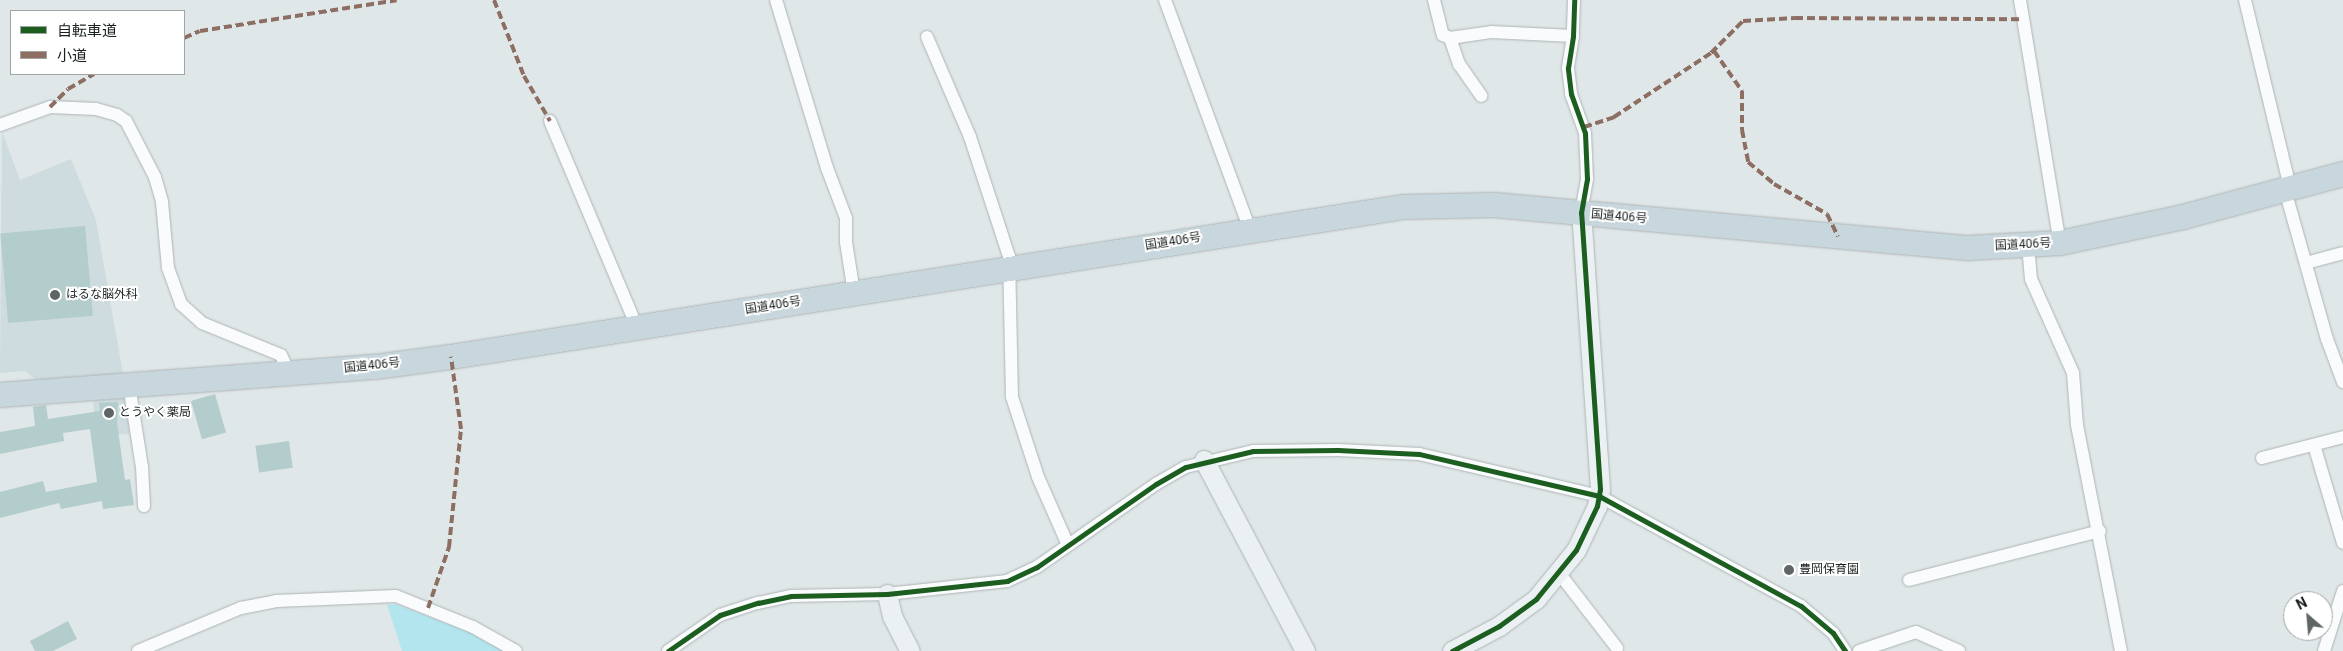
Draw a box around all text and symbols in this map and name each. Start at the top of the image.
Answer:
legend [10,10,185,75]
text: 自転車道 [57,22,117,40]
text: 小道 [57,47,87,65]
street label: 国道406号 [1590,207,1648,227]
street label: 国道406号 [1144,230,1202,254]
street label: 国道406号 [1995,236,2051,254]
marker: はるな脳外科 [48,288,62,302]
place label: はるな脳外科 [66,288,138,302]
street label: 国道406号 [744,294,802,318]
street label: 国道406号 [343,356,401,376]
place label: とうやく薬局 [119,406,191,420]
marker: とうやく薬局 [103,407,115,419]
place label: 豊岡保育園 [1799,563,1859,577]
marker: 豊岡保育園 [1783,564,1795,576]
north arrow [2283,591,2333,641]
text: N [2294,594,2310,613]

